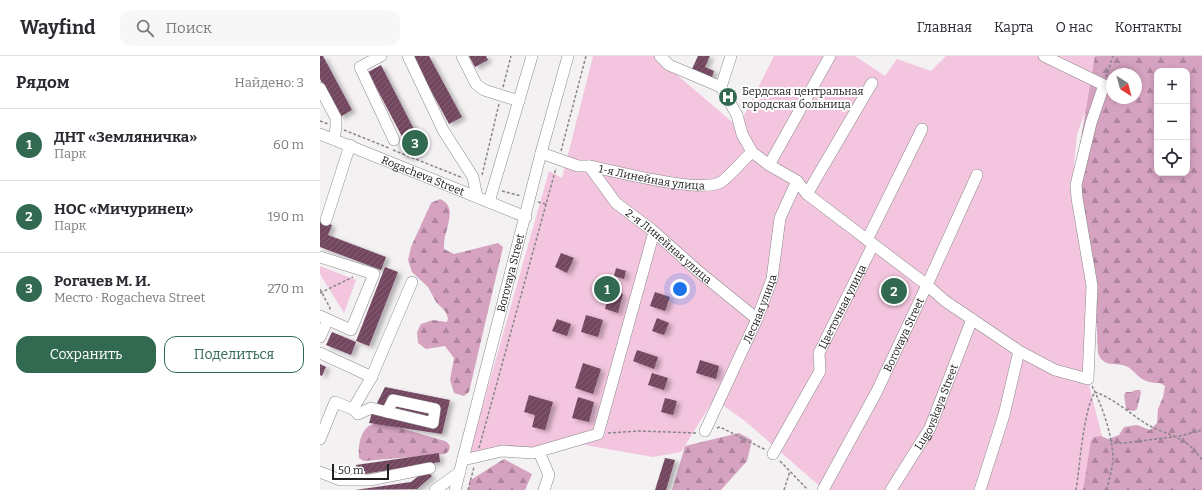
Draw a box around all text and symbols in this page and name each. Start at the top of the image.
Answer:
search box [120,10,400,46]
text: Wayfind [20,16,96,39]
icon: search [134,17,156,39]
text: Поиск [166,19,212,37]
text: Главная [917,19,972,36]
text: Карта [994,19,1033,36]
text: О нас [1055,19,1093,36]
text: Контакты [1115,19,1182,36]
north arrow [1106,68,1142,104]
map controls [1154,68,1190,176]
button: + [1154,68,1190,104]
text: Рядом [16,72,69,93]
text: Найдено: 3 [235,75,304,90]
place label: Бердская центральная городская больница [742,85,864,111]
hospital icon: Бердская центральная городская больница [717,86,739,108]
button: − [1154,104,1190,140]
text: ДНТ «Земляничка» [54,128,197,146]
pin: 3 [402,128,428,158]
text: 1 [26,137,32,152]
text: 60 m [273,137,304,152]
button: locate [1154,140,1190,176]
text: Парк [54,146,86,161]
street label: Rogacheva Street [380,153,466,198]
street label: 1-я Линейная улица [597,162,705,192]
text: НОС «Мичуринец» [54,200,194,218]
street label: 2-я Линейная улица [623,206,715,286]
text: 2 [25,209,33,224]
text: 190 m [268,209,304,224]
text: Парк [54,218,86,233]
street label: Borovaya Street [494,232,527,313]
street label: Цветочная улица [816,262,869,351]
text: Рогачев М. И. [54,272,150,290]
pin: 1 [594,274,620,304]
street label: Лесная улица [740,274,779,345]
pin: 2 [881,276,907,306]
your location [670,279,690,299]
text: 3 [25,281,33,296]
text: 270 m [267,281,304,296]
text: Место · Rogacheva Street [54,290,205,305]
street label: Borovaya Street [881,296,927,374]
button: Сохранить [16,336,156,373]
button: Поделиться [164,336,304,373]
street label: Lugovskaya Street [912,362,960,452]
scale bar [332,462,389,481]
text: 50 m [338,464,364,477]

